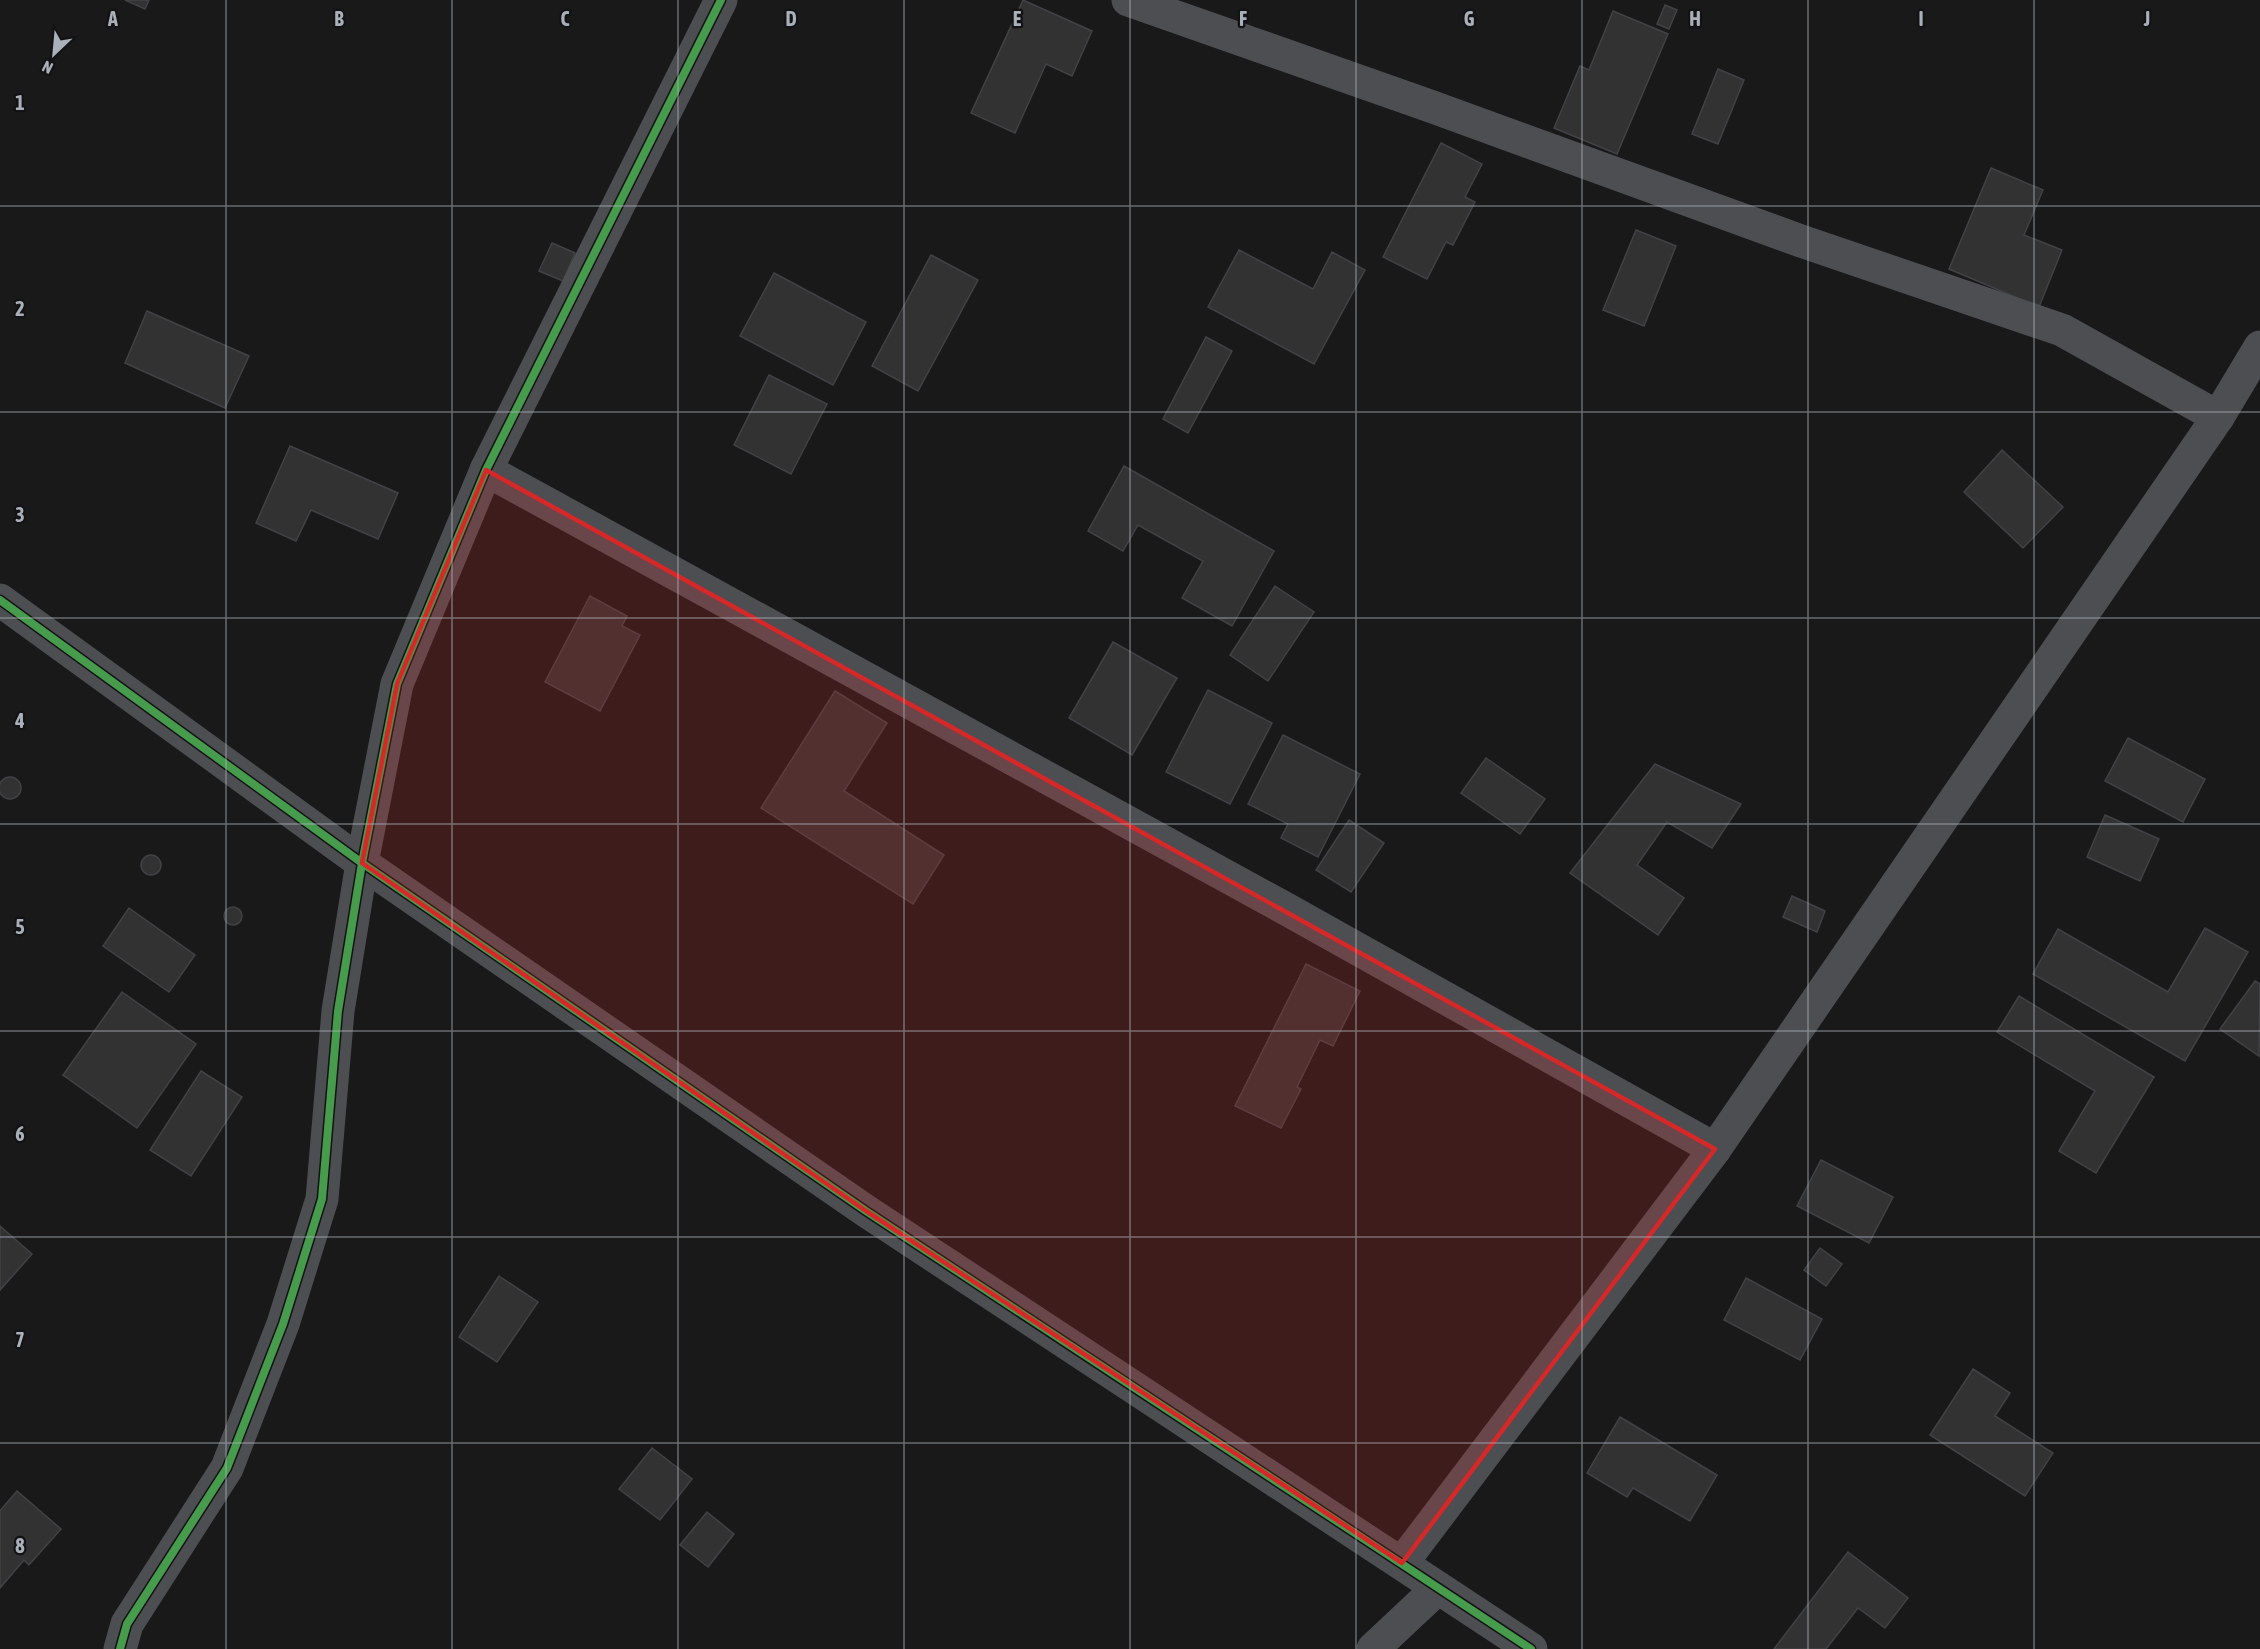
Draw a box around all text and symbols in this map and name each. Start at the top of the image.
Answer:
text: A [107,7,118,30]
text: B [334,7,344,30]
text: C [561,7,570,30]
text: D [785,7,797,30]
text: E [1013,7,1022,30]
text: F [1239,7,1247,30]
text: G [1464,7,1475,30]
text: H [1689,7,1701,30]
text: I [1918,7,1924,30]
text: J [2143,7,2150,30]
north arrow [24,24,84,84]
text: N [39,57,56,78]
text: 1 [15,91,25,114]
text: 2 [15,297,25,320]
text: 3 [15,503,25,526]
text: 4 [14,709,25,732]
text: 5 [15,915,25,938]
text: 6 [15,1122,25,1145]
text: 7 [15,1328,25,1351]
text: 8 [15,1534,25,1557]

